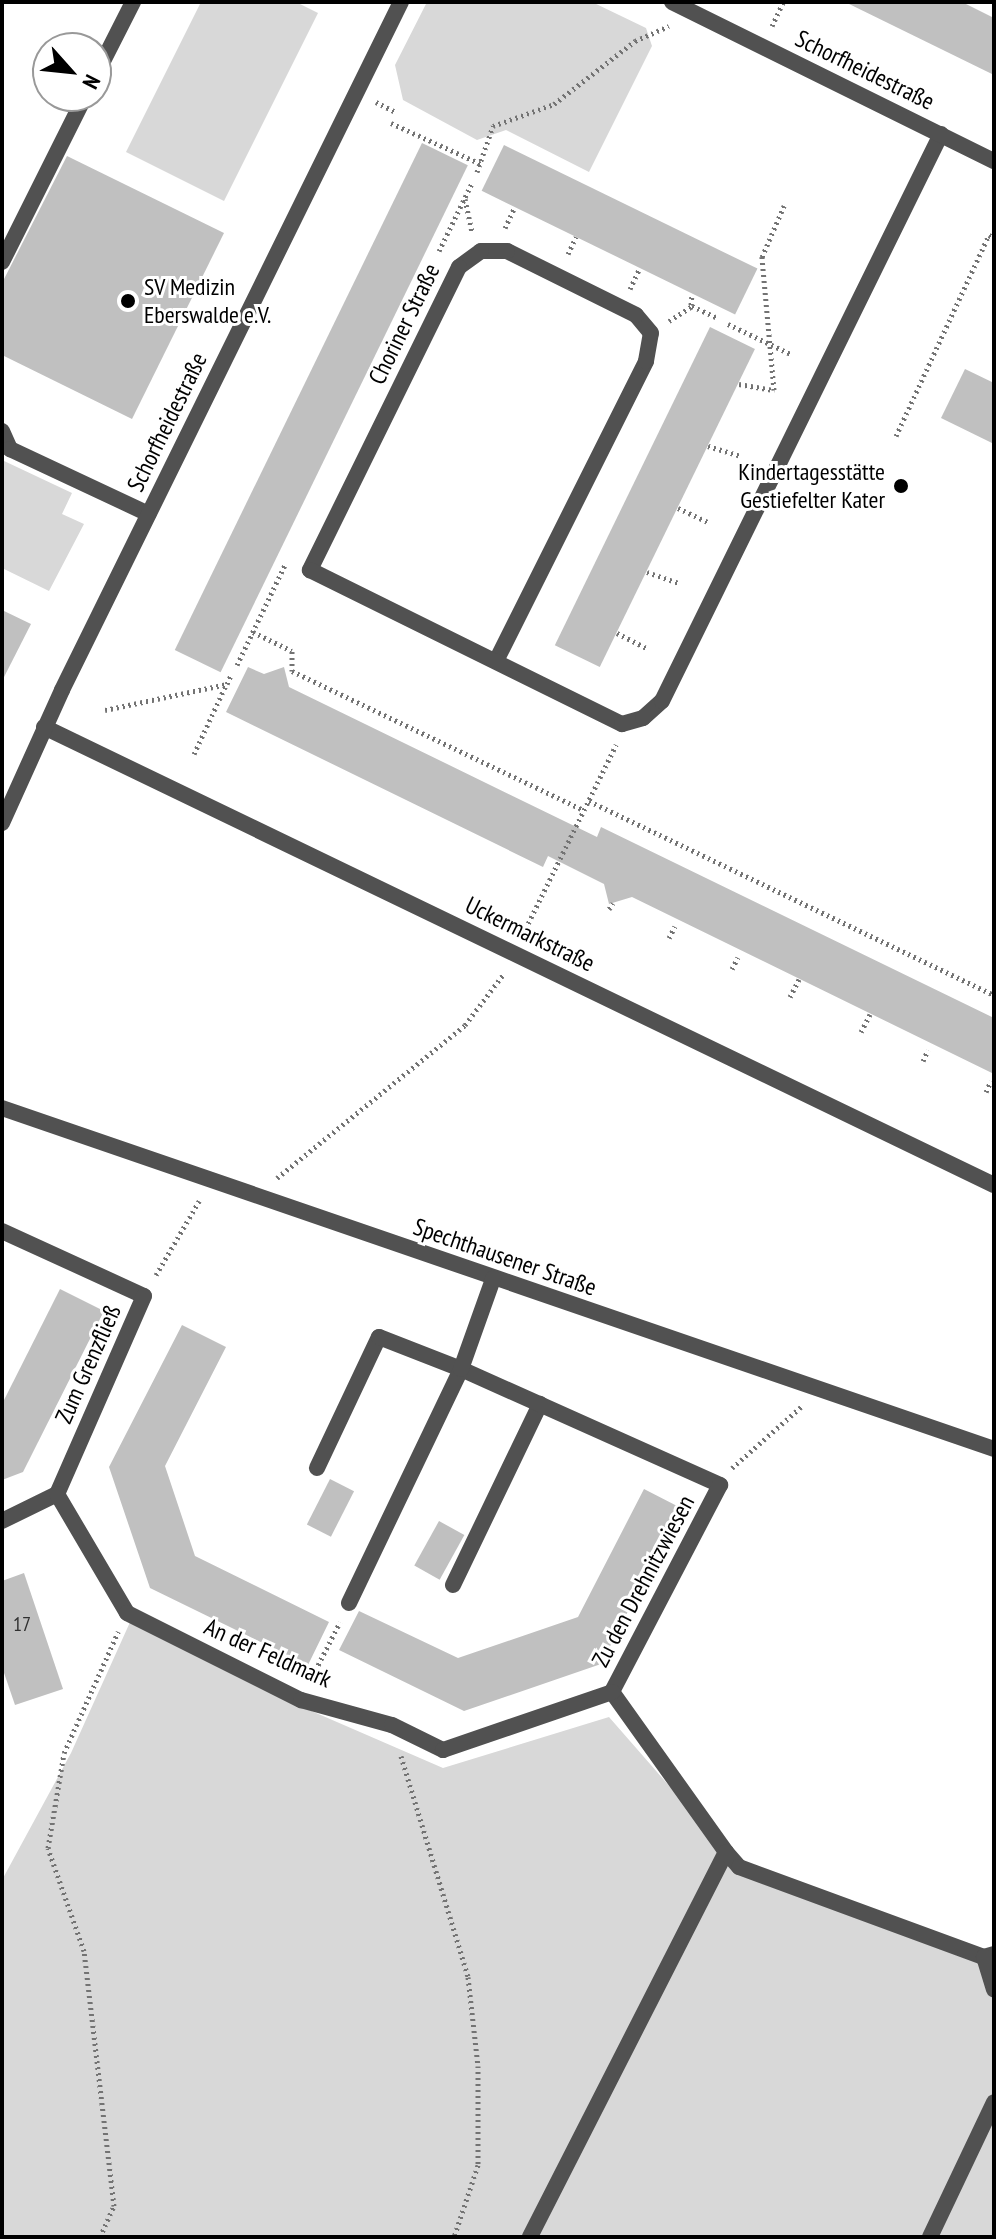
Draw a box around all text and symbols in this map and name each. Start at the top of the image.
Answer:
street label: Schorfheidestraße [791,24,939,116]
north arrow [32,32,112,112]
text: N [76,70,107,94]
street label: Choriner Straße [362,259,446,389]
place label: SV Medizin Eberswalde e.V. [144,273,271,329]
marker: SV Medizin Eberswalde e.V. [119,292,137,310]
street label: Schorfheidestraße [121,348,213,496]
place label: Kindertagesstätte Gestiefelter Kater [738,458,885,514]
marker: Kindertagesstätte Gestiefelter Kater [892,477,910,495]
street label: Uckermarkstraße [461,890,599,978]
street label: Spechthausener Straße [410,1212,600,1302]
street label: Zum Grenzfließ [49,1300,127,1428]
street label: Zu den Drehnitzwiesen [586,1490,700,1672]
house number: 17 [13,1612,31,1636]
street label: An der Feldmark [200,1612,336,1694]

